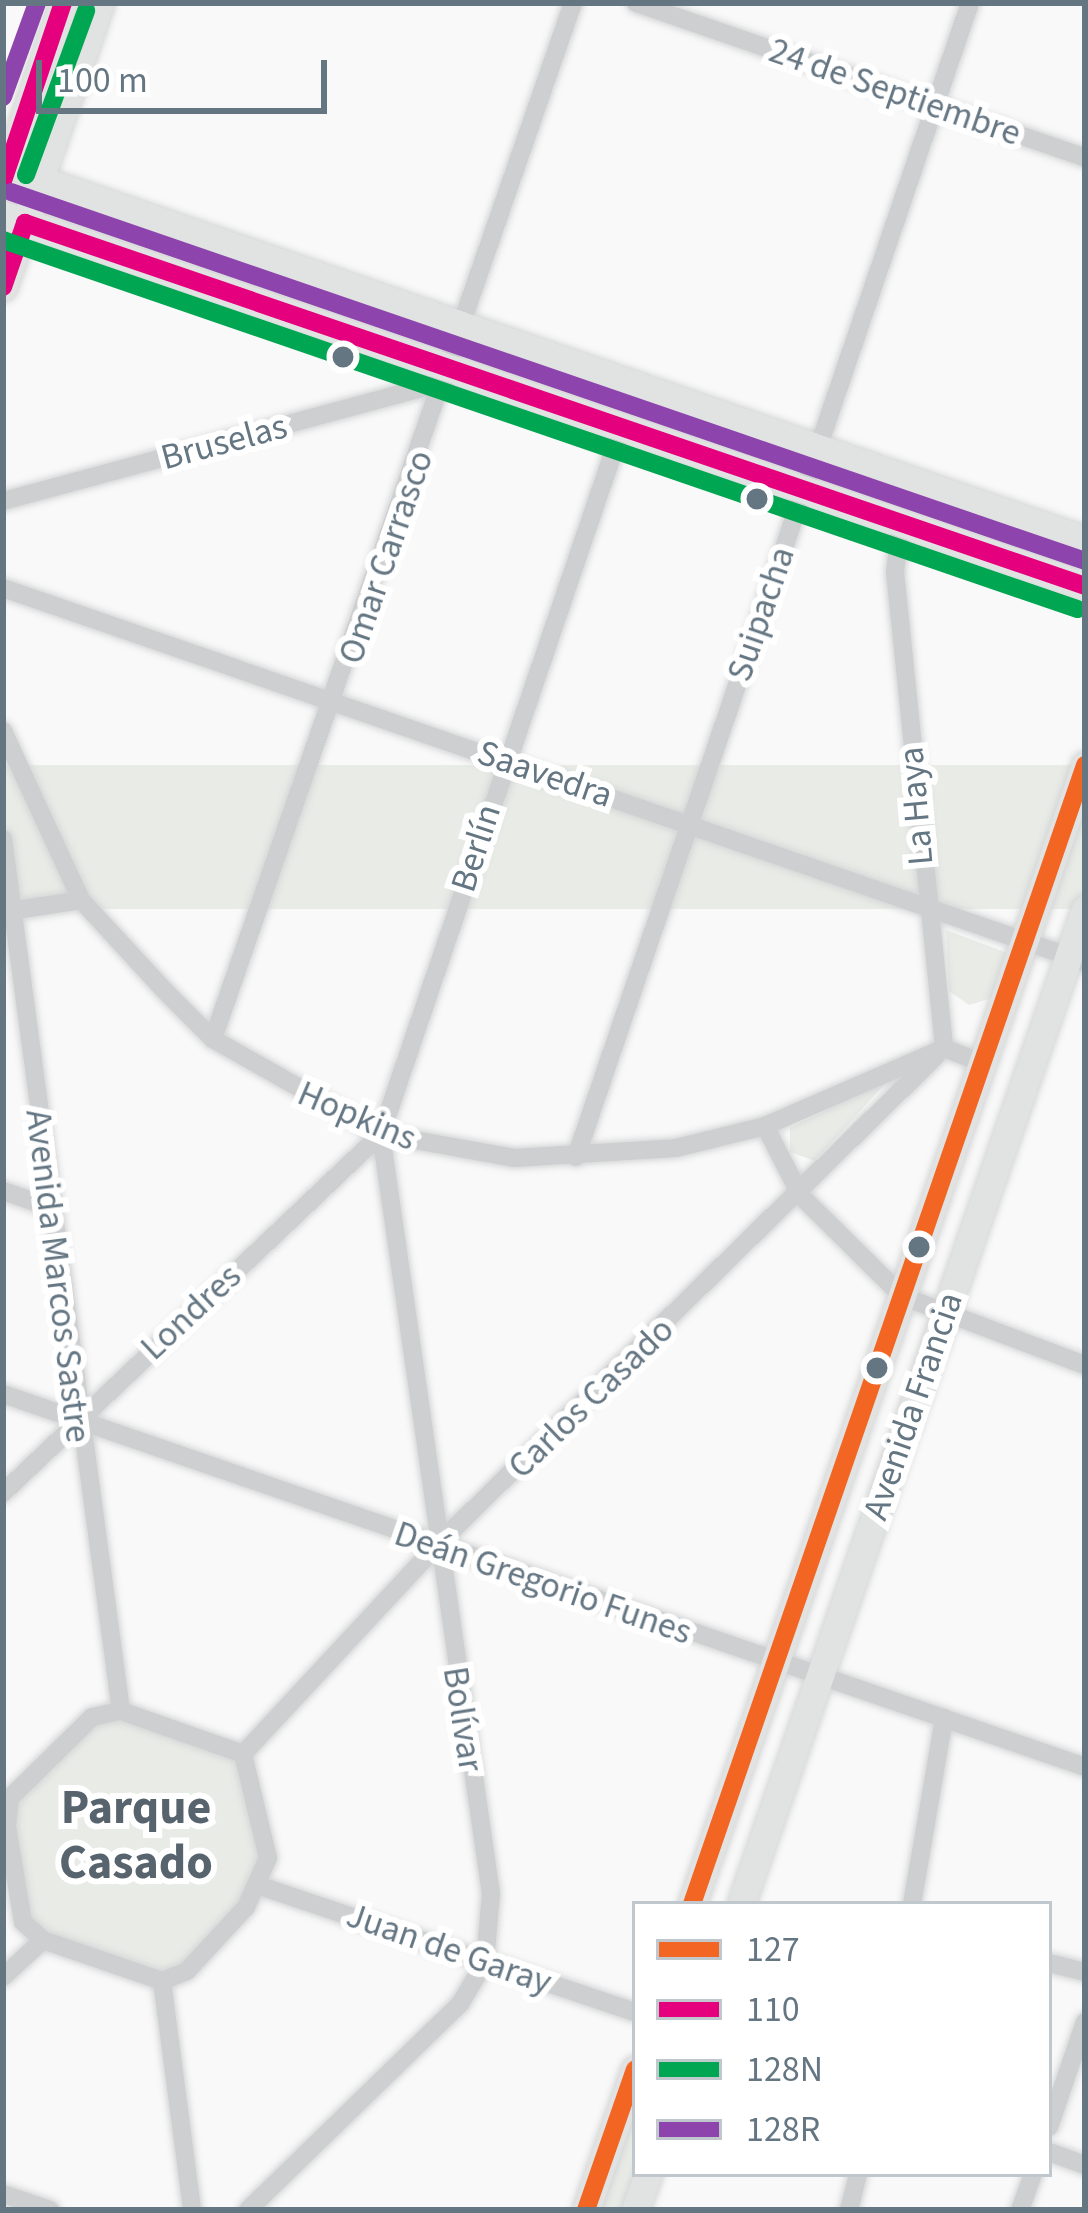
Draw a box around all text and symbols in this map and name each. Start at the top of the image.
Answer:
street label: 24 de Septiembre [764,29,1026,155]
scale bar [42,36,333,110]
text: 100 m [57,55,148,106]
unlabelled marker [332,346,354,368]
street label: Bruselas [156,404,292,480]
street label: Omar Carrasco [329,445,443,669]
unlabelled marker [746,488,768,510]
street label: Suipacha [718,541,804,687]
street label: Saavedra [472,731,618,817]
street label: La Haya [889,745,943,867]
street label: Berlín [442,799,510,897]
street label: Hopkins [291,1072,423,1160]
street label: Avenida Marcos Sastre [16,1107,100,1445]
unlabelled marker [908,1236,930,1258]
street label: Londres [132,1255,250,1369]
street label: Avenida Francia [854,1287,972,1525]
street label: Carlos Casado [499,1308,683,1488]
unlabelled marker [866,1357,888,1379]
street label: Deán Gregorio Funes [389,1512,697,1654]
street label: Bolívar [433,1664,493,1774]
district label: Parque Casado [59,1779,213,1892]
street label: Juan de Garay [341,1894,557,2004]
legend [632,1901,1052,2177]
text: 127 [746,1924,800,1975]
text: 110 [746,1984,800,2035]
text: 128N [746,2044,823,2095]
text: 128R [746,2104,820,2155]

